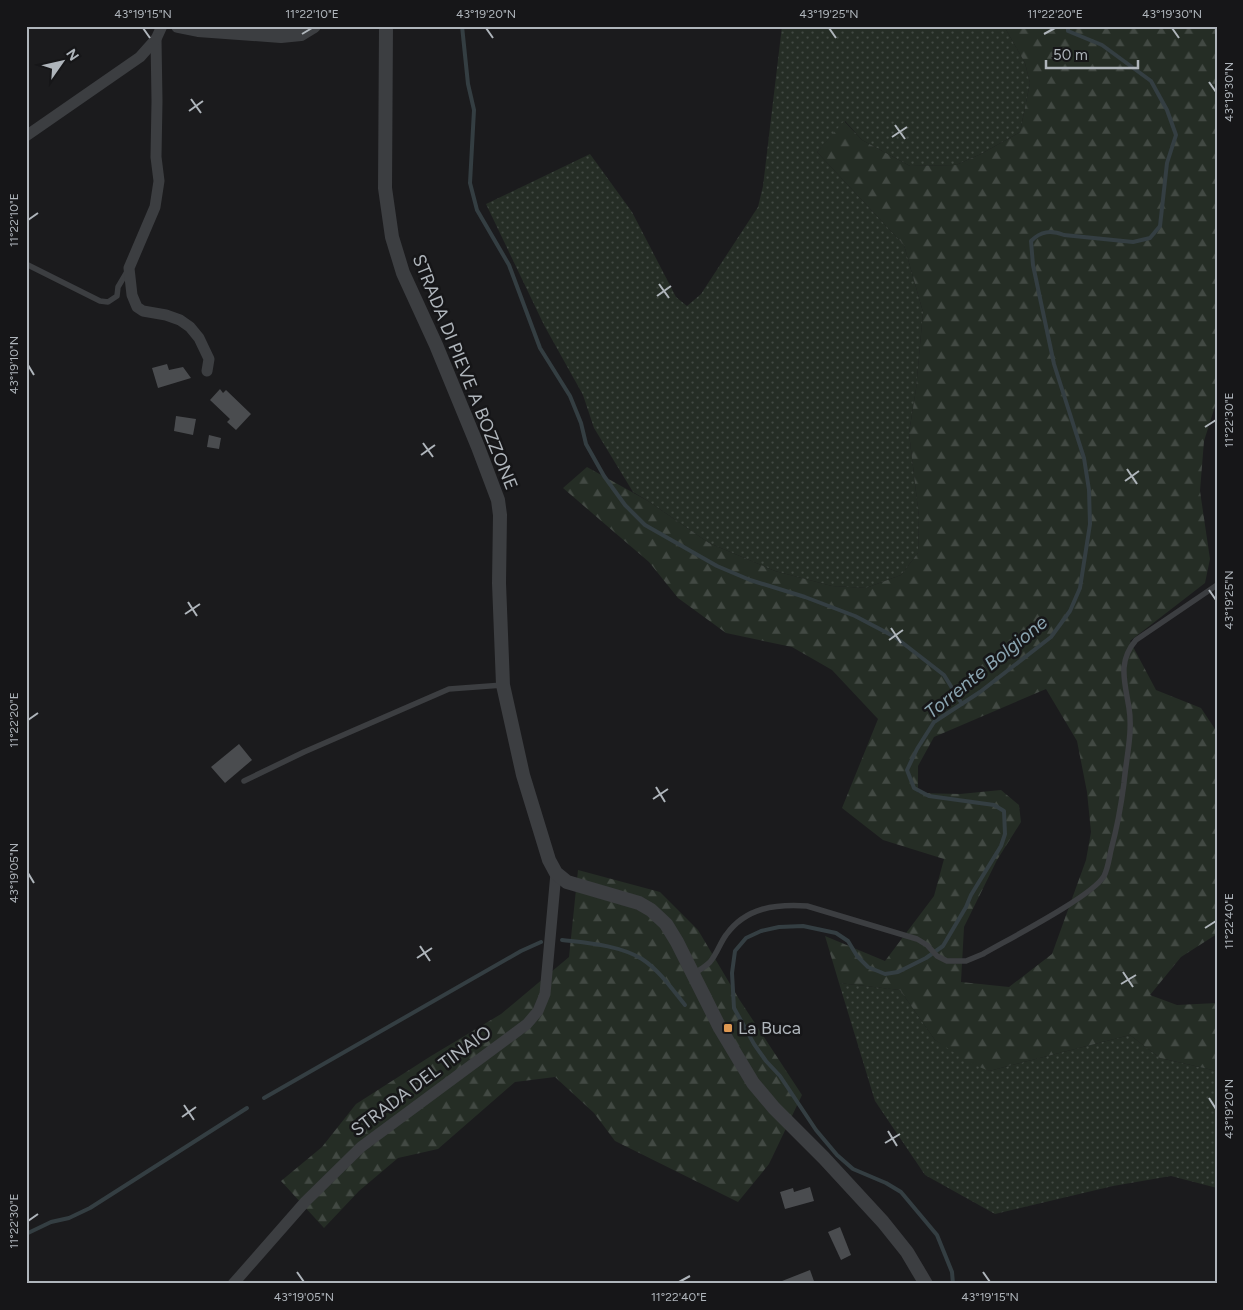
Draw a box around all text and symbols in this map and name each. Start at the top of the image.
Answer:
text: 43°19'15"N [114,7,172,21]
text: 11°22'10"E [285,7,339,21]
text: 43°19'20"N [456,7,516,21]
text: 43°19'25"N [799,7,859,21]
text: 11°22'20"E [1027,7,1083,21]
text: 43°19'30"N [1142,7,1202,21]
north arrow [38,38,88,88]
scale bar [1046,38,1138,70]
text: N [62,46,82,64]
text: 50 m [1053,46,1088,64]
text: 43°19'30"N [1222,62,1236,122]
text: 11°22'10"E [7,193,21,247]
street label: STRADA DI PIEVE A BOZZONE [408,251,522,493]
text: 43°19'10"N [7,336,21,394]
text: 11°22'30"E [1222,392,1236,448]
text: 43°19'25"N [1222,570,1236,630]
water label: Torrente Bolgione [920,610,1052,723]
text: 11°22'20"E [7,692,21,748]
text: 43°19'05"N [7,843,21,903]
text: 11°22'40"E [1222,893,1236,949]
place label: La Buca [738,1017,801,1039]
street label: STRADA DEL TINAIO [346,1021,496,1141]
marker: La Buca [722,1022,734,1034]
text: 43°19'20"N [1222,1079,1236,1139]
text: 11°22'30"E [7,1193,21,1249]
text: 43°19'05"N [274,1290,334,1304]
text: 11°22'40"E [651,1290,707,1304]
text: 43°19'15"N [961,1290,1019,1304]

